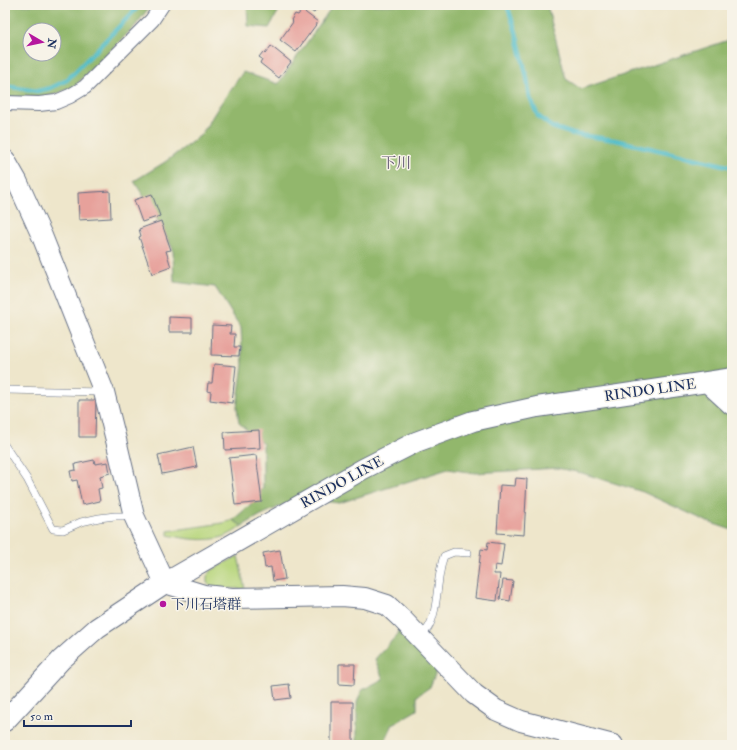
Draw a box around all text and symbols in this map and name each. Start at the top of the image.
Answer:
north arrow [22,22,62,62]
text: N [44,37,59,50]
district label: 下川 [381,154,411,173]
street label: RINDO LINE [603,375,697,405]
street label: RINDO LINE [297,452,387,512]
place label: 下川石塔群 [171,596,241,613]
marker: 下川石塔群 [158,599,168,609]
scale bar [24,702,131,728]
text: 50 m [30,709,54,724]

